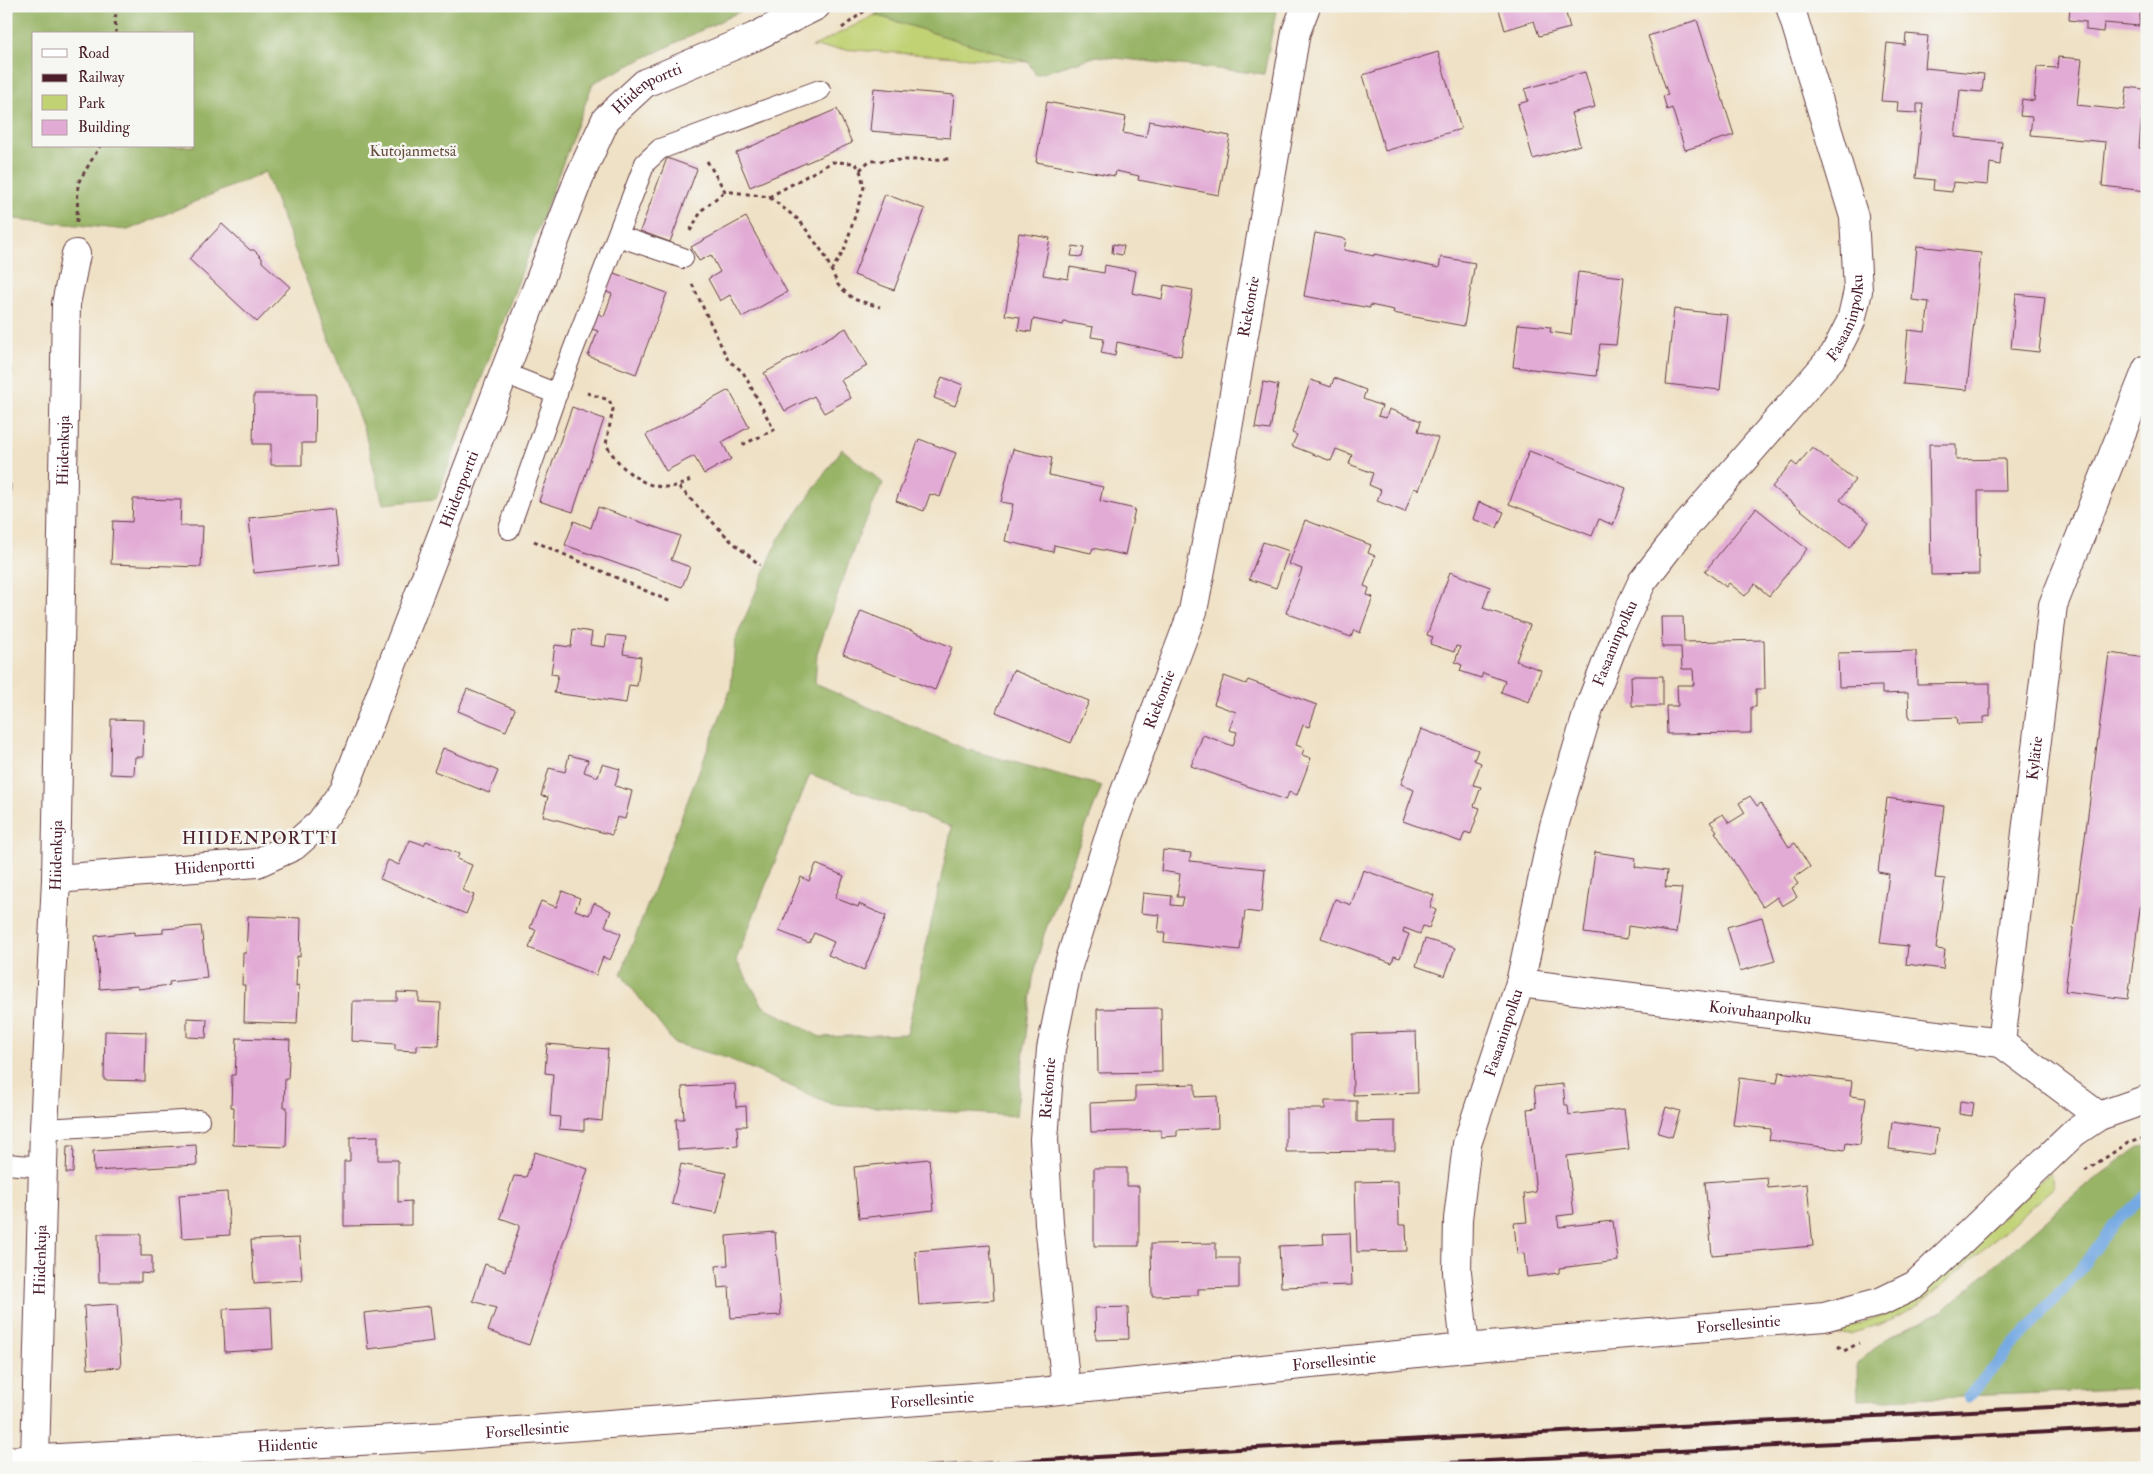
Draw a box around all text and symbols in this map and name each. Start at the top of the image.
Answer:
legend [32,32,195,148]
text: Road [78,44,110,63]
street label: Hiidenportti [608,59,685,119]
text: Railway [78,68,125,87]
text: Park [78,94,105,113]
text: Building [78,118,130,137]
park label: Kutojanmetsä [370,141,457,161]
street label: Riekontie [1234,274,1264,339]
street label: Fasaaninpolku [1823,274,1868,366]
street label: Hiidenkuja [53,415,74,486]
street label: Hiidenportti [436,448,483,531]
street label: Fasaaninpolku [1588,597,1642,689]
street label: Riekontie [1139,667,1180,732]
street label: Kylätie [2022,735,2047,781]
street label: Hiidenkuja [45,820,67,891]
district label: HIIDENPORTTI [182,827,338,850]
street label: Hiidenportti [173,853,256,880]
street label: Fasaaninpolku [1480,986,1527,1079]
street label: Koivuhaanpolku [1708,997,1813,1029]
street label: Riekontie [1036,1056,1060,1120]
street label: Hiidenkuja [29,1224,51,1296]
street label: Forsellesintie [1696,1311,1782,1338]
street label: Forsellesintie [1291,1347,1377,1376]
street label: Forsellesintie [889,1387,975,1413]
street label: Forsellesintie [484,1417,570,1443]
street label: Hiidentie [257,1433,319,1457]

